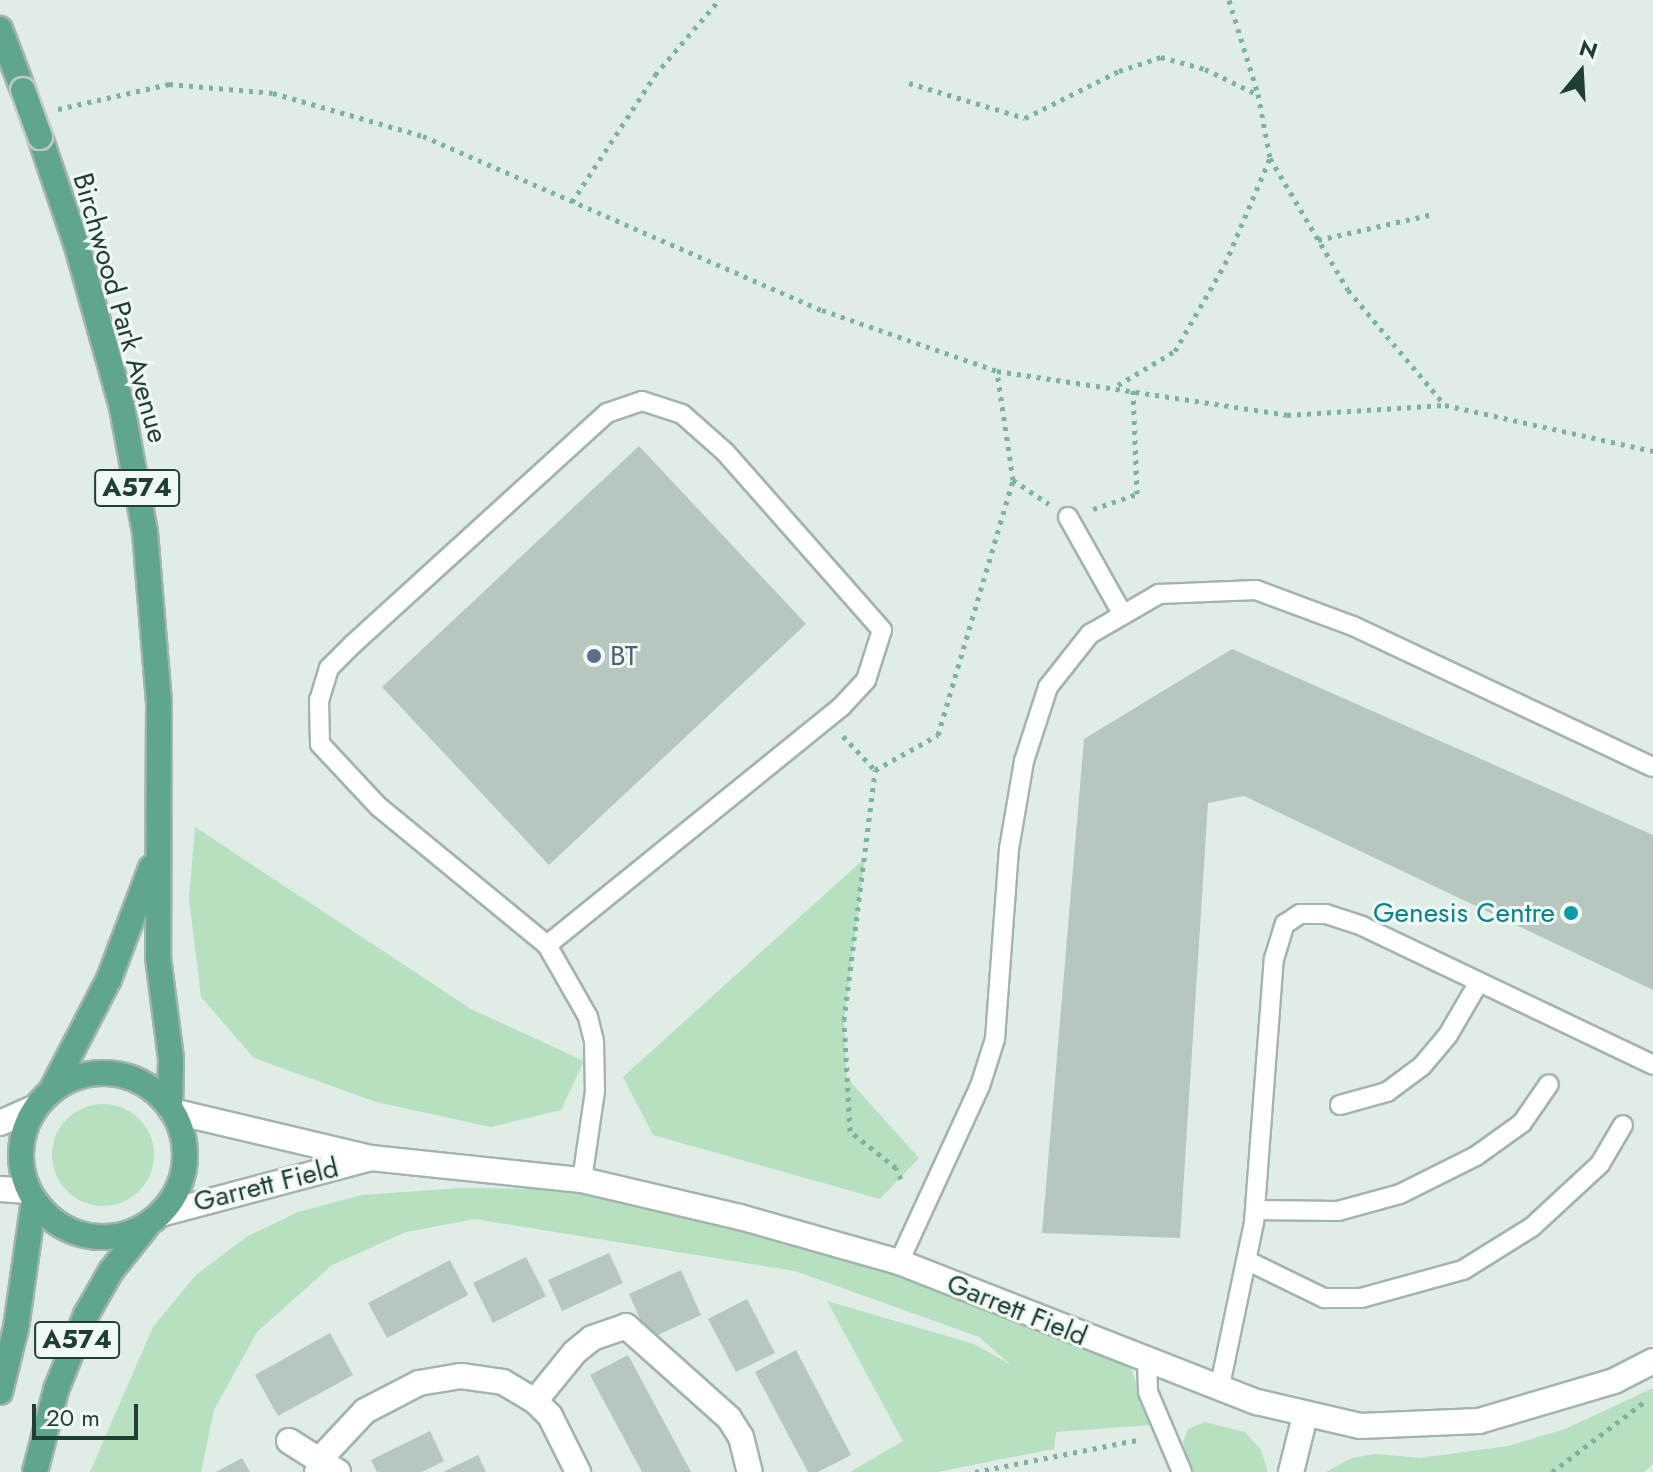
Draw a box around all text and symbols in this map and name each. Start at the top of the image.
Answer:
text: N [1575,31,1602,67]
north arrow [1541,32,1621,112]
street label: Birchwood Park Avenue [65,169,175,447]
road number: A574 [93,466,181,510]
place label: BT [610,639,638,673]
marker: BT [585,647,603,665]
place label: Genesis Centre [1373,896,1555,930]
marker: Genesis Centre [1562,904,1580,922]
street label: Garrett Field [190,1151,342,1219]
street label: Garrett Field [942,1267,1092,1353]
road number: A574 [33,1318,121,1362]
scale bar [36,1388,142,1438]
text: 20 m [46,1400,100,1435]

